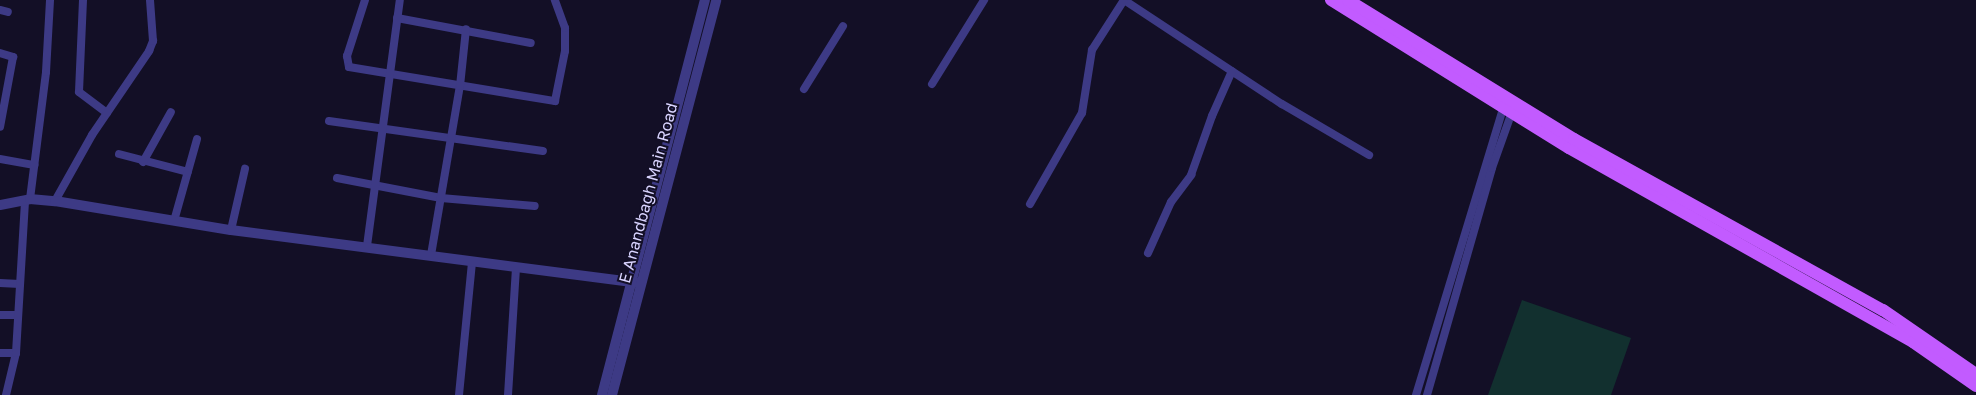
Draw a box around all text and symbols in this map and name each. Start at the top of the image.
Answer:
street label: E Anandbagh Main Road [615,101,681,285]

